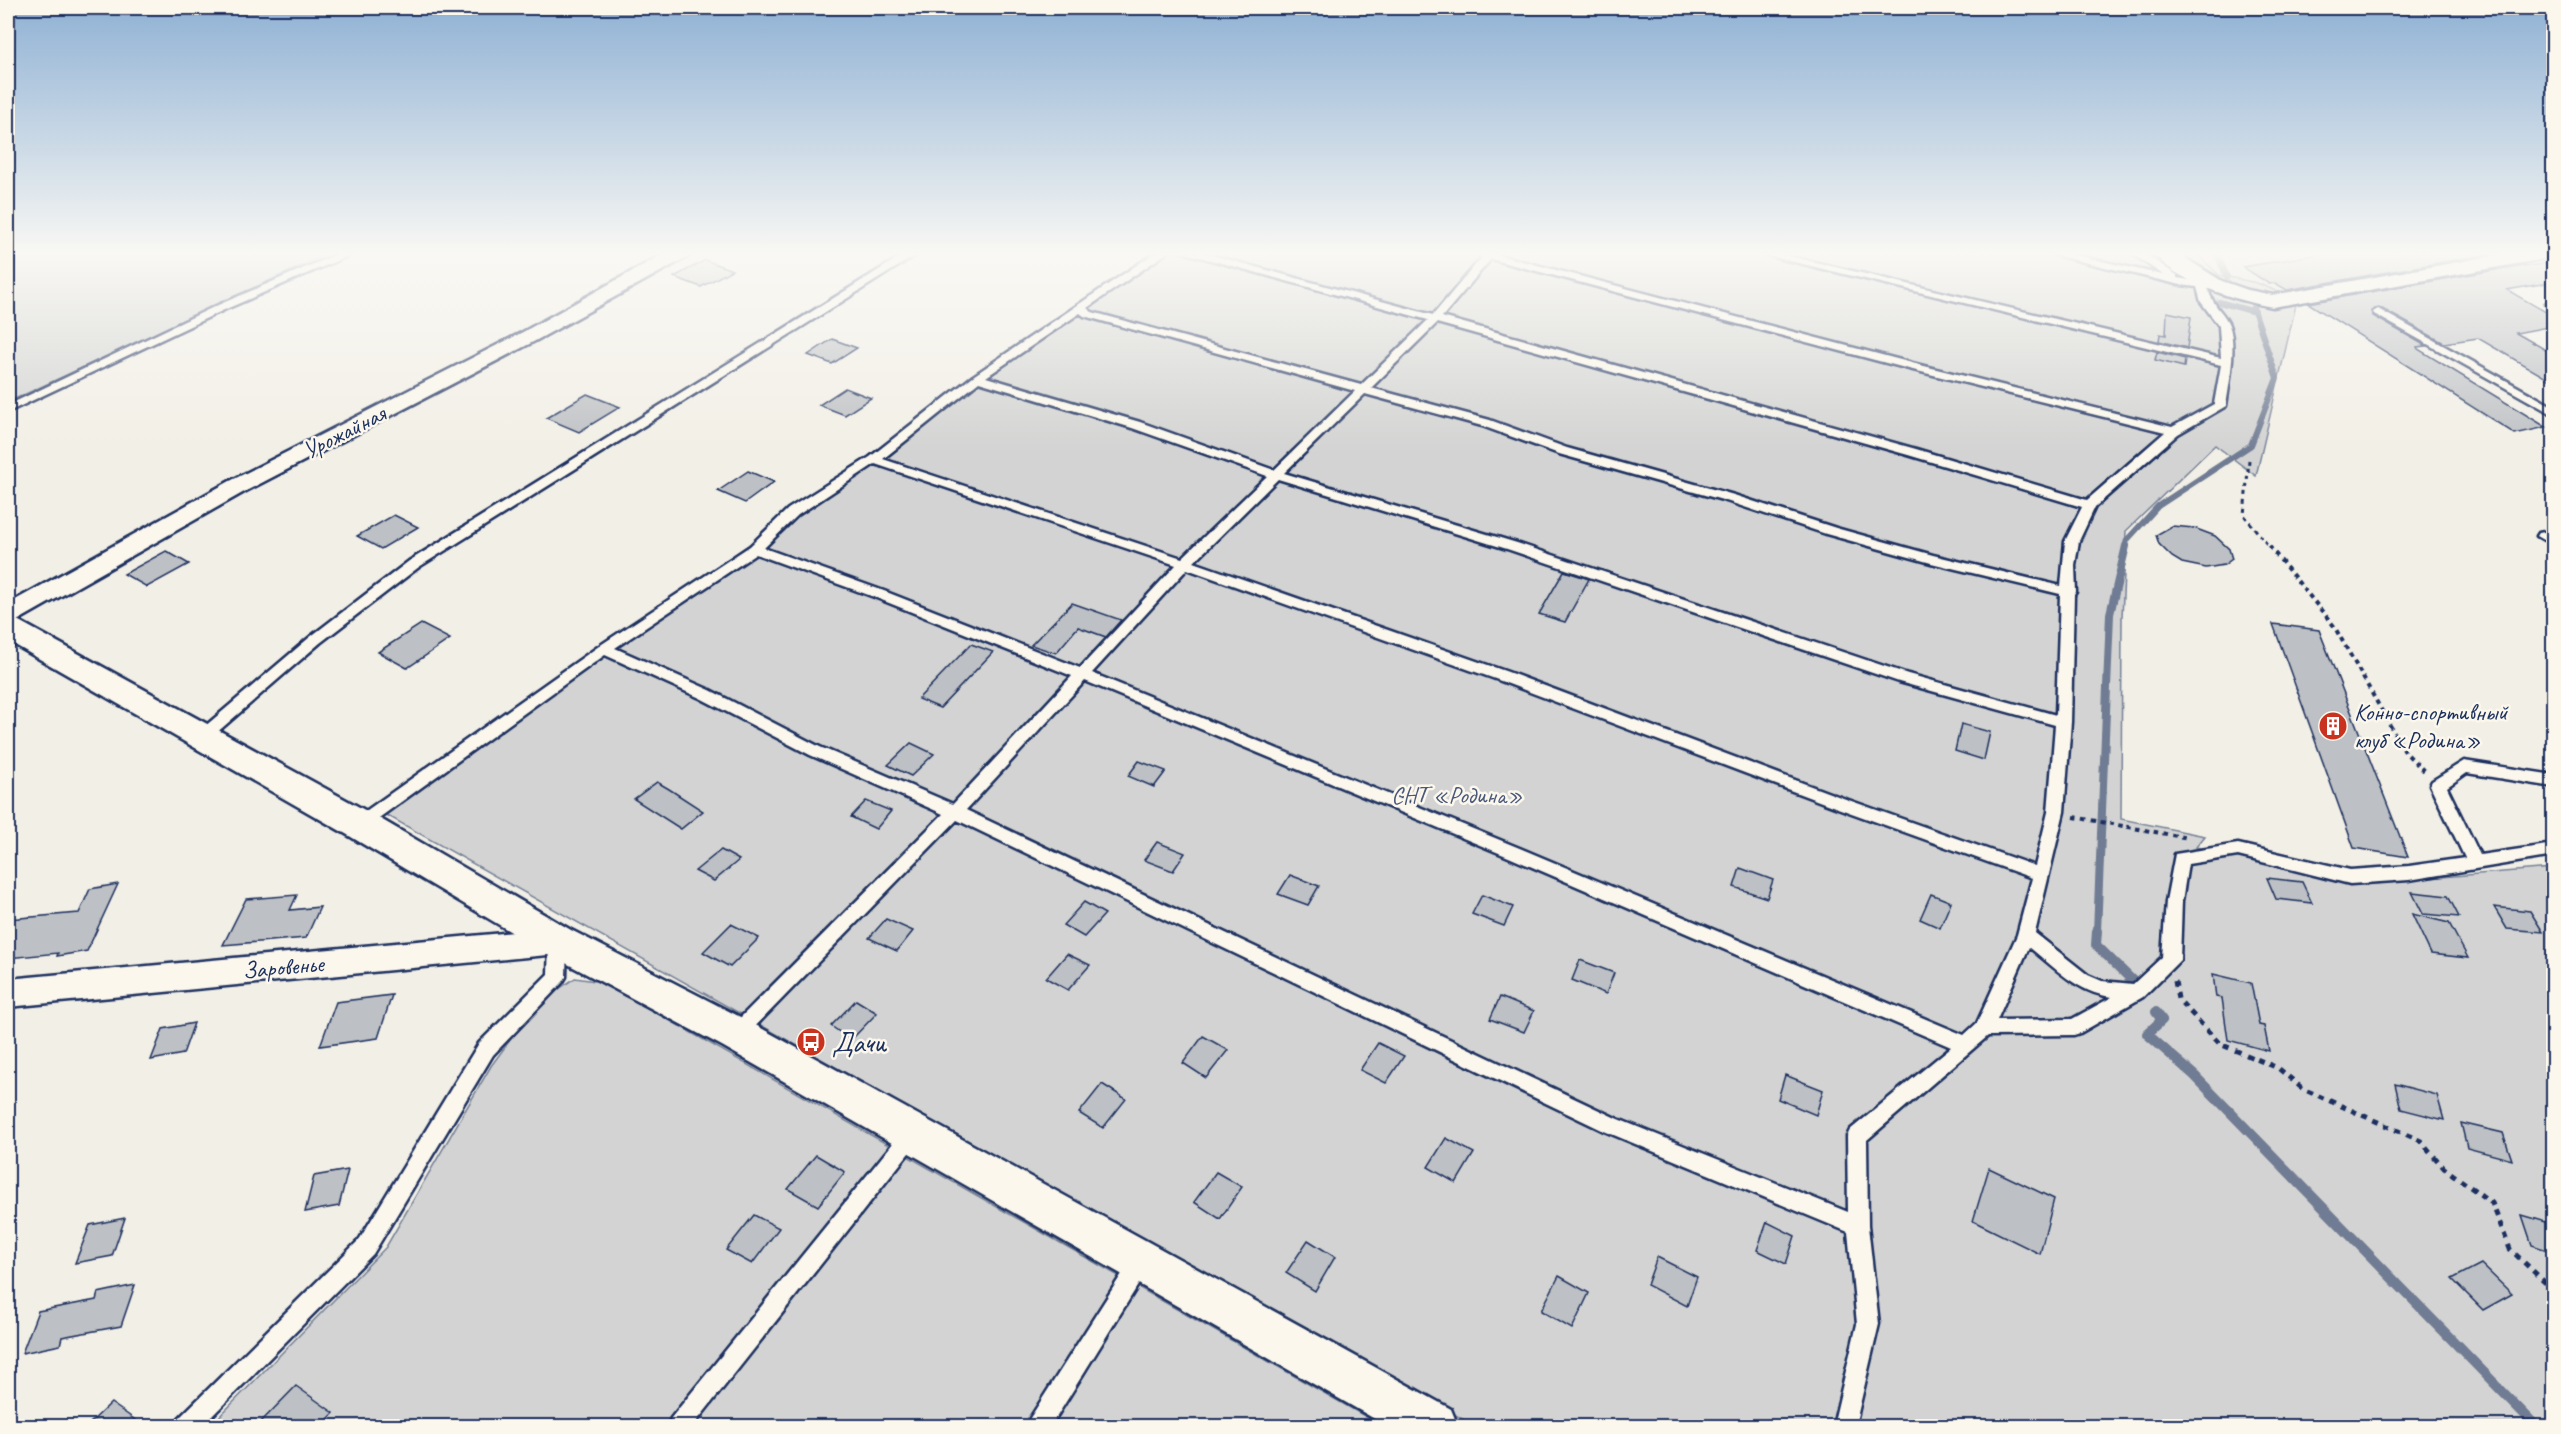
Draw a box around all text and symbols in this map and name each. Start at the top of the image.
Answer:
street label: Урожайная [298,398,392,466]
place label: Конно-спортивный клуб «Родина» [2354,697,2509,755]
building icon: Конно-спортивный клуб «Родина» [2317,710,2349,742]
park label: СНТ «Родина» [1391,780,1523,810]
street label: Заровенье [241,948,327,985]
place label: Дачи [832,1025,887,1060]
bus stop icon: Дачи [795,1026,827,1058]

